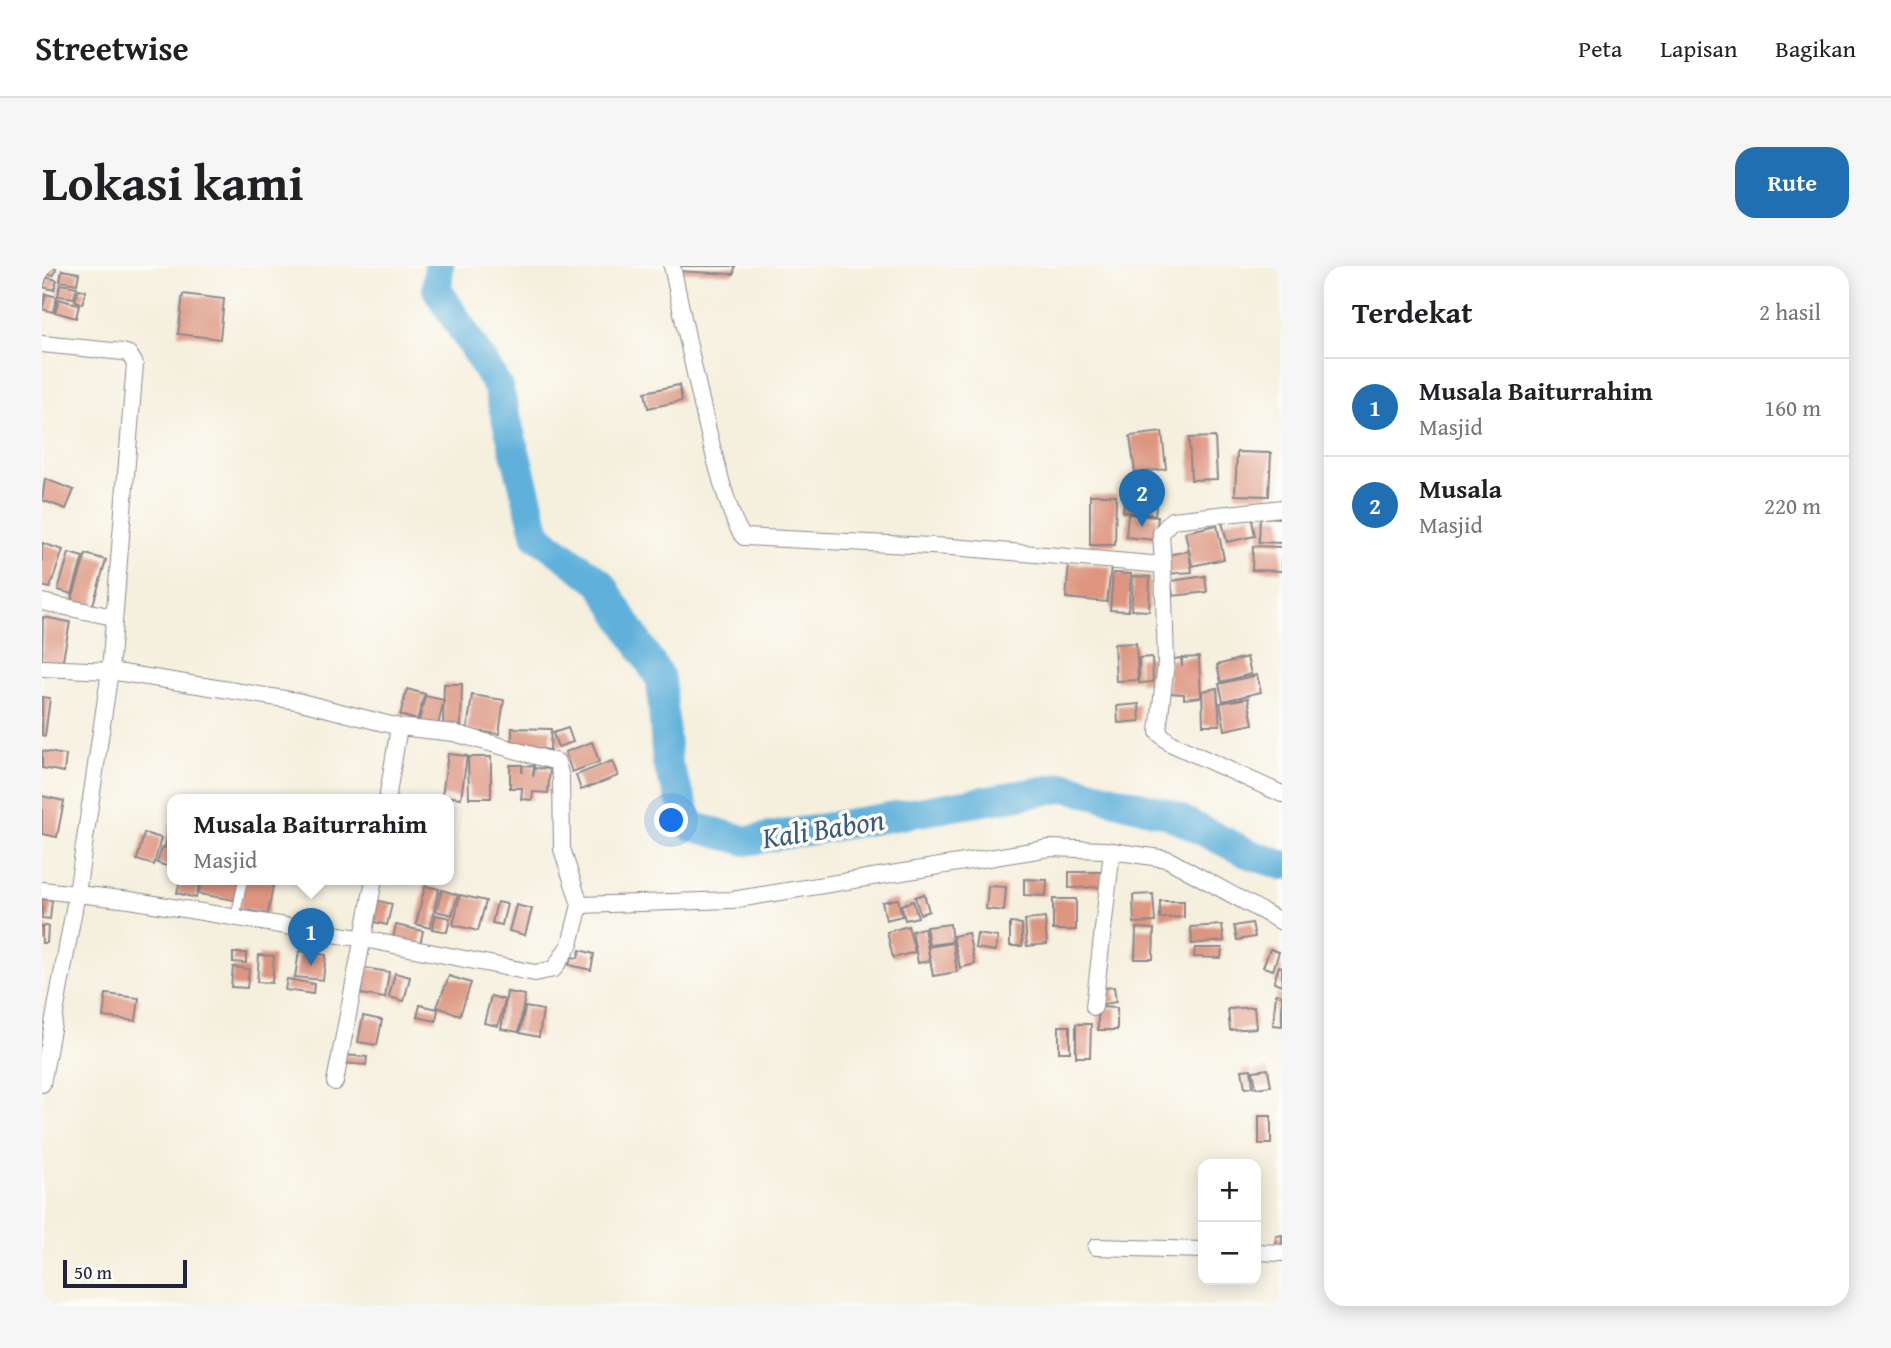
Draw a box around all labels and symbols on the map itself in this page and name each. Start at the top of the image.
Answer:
pin: 2 [1119,469,1165,527]
water label: Kali Babon [758,797,887,859]
your location [654,803,688,837]
pin: 1 [288,908,334,966]
scale bar [63,1257,187,1289]

